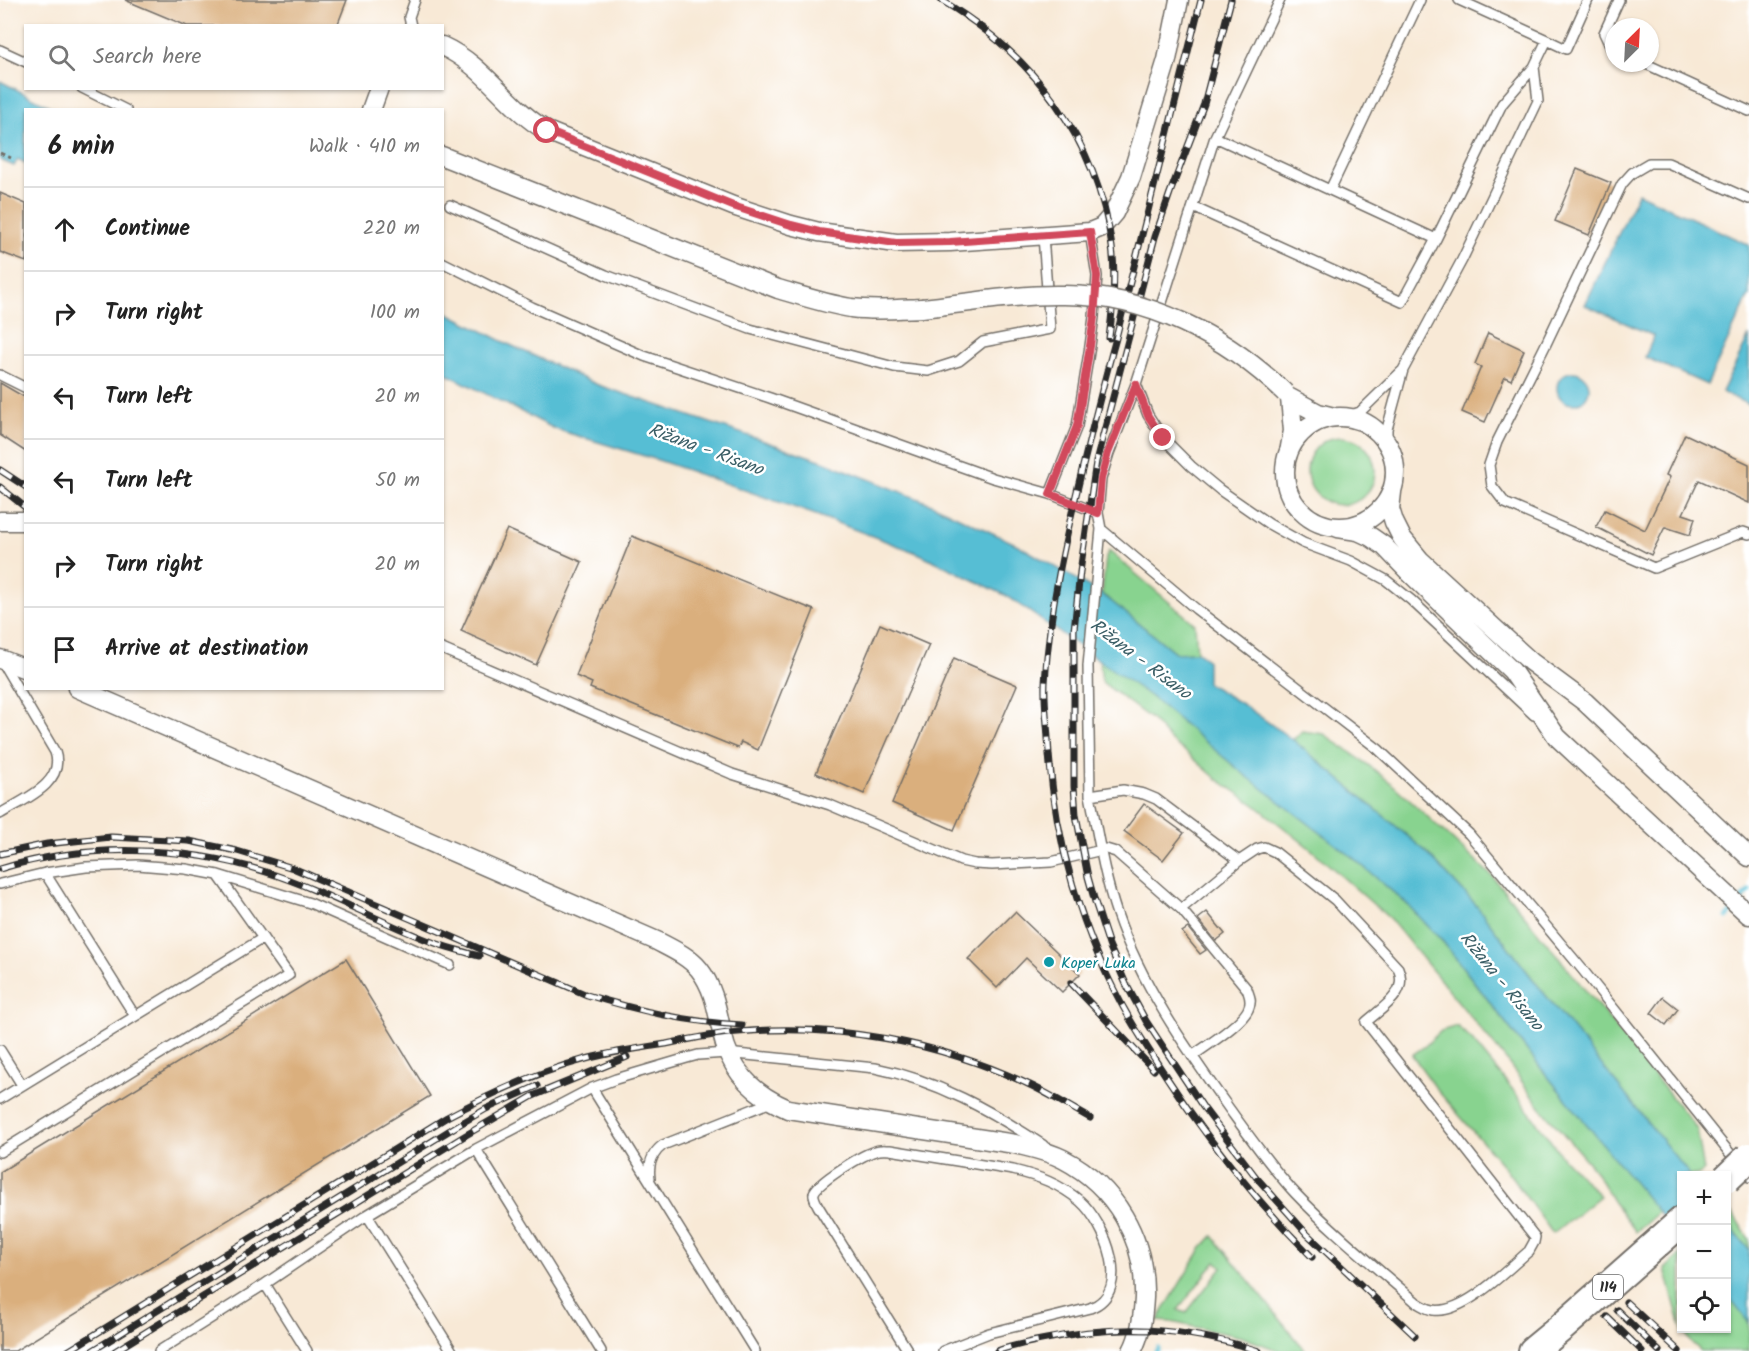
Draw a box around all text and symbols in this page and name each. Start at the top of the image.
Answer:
north arrow [1605,18,1659,72]
search box [24,24,444,90]
text: Search here [93,40,201,75]
icon: search [45,41,78,74]
route start [533,117,559,143]
text: 6 min [48,126,115,168]
text: Walk · 410 m [309,131,420,163]
text: Continue [105,212,190,247]
icon: ahead [48,213,81,246]
text: 220 m [363,213,420,245]
text: Turn right [105,296,203,331]
icon: right [48,297,81,330]
text: 100 m [370,297,420,329]
text: Turn left [105,380,192,415]
icon: left [48,381,81,414]
text: 20 m [374,381,420,413]
water label: Rižana - Risano [644,416,769,485]
route end [1149,424,1175,450]
text: Turn left [105,464,192,499]
icon: left [48,465,81,498]
text: 50 m [375,465,420,497]
text: Turn right [105,548,203,583]
icon: right [48,549,81,582]
text: 20 m [374,549,420,581]
water label: Rižana - Risano [1083,612,1198,709]
text: Arrive at destination [105,632,308,667]
icon: arrive [48,633,81,666]
water label: Rižana - Risano [1452,926,1551,1039]
place label: Koper Luka [1061,951,1136,976]
marker: Koper Luka [1042,955,1056,969]
map controls [1677,1171,1731,1333]
button: + [1677,1171,1731,1225]
button: − [1677,1225,1731,1279]
road number: 114 [1593,1275,1623,1299]
button: locate [1677,1279,1731,1333]

